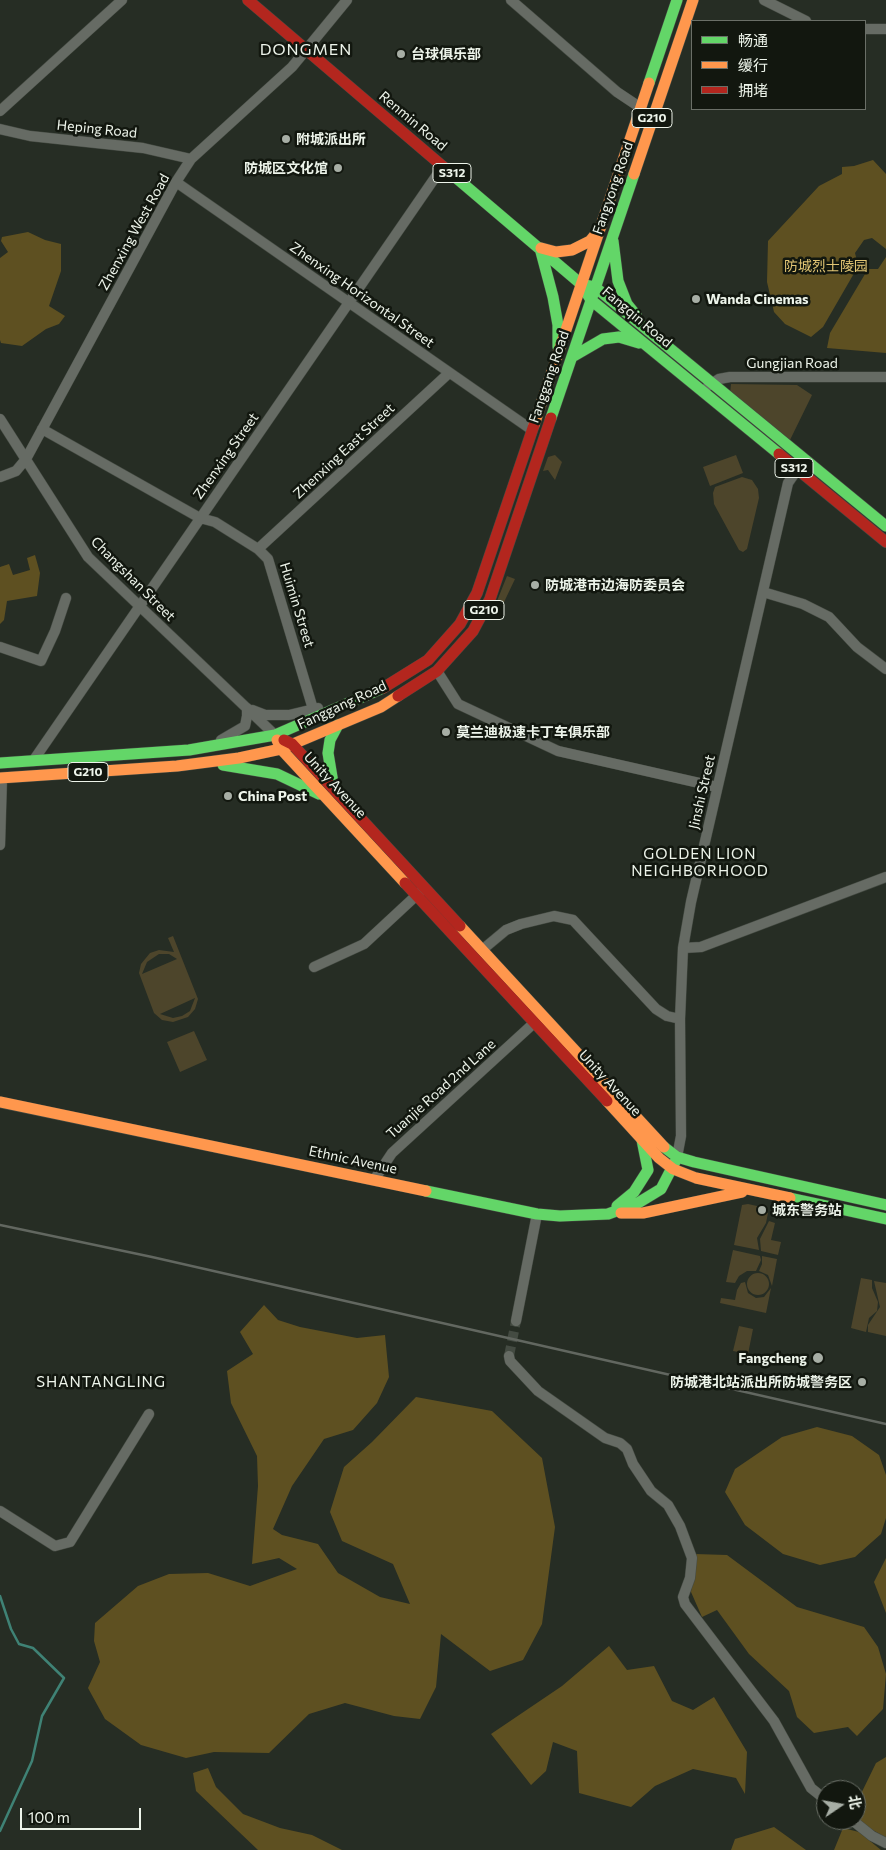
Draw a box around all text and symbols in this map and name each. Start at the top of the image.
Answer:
legend [691,20,866,110]
text: 畅通 [738,31,768,49]
district label: DONGMEN [259,40,353,60]
place label: 台球俱乐部 [411,46,481,62]
marker: 台球俱乐部 [395,48,407,60]
text: 缓行 [738,56,768,74]
text: 拥堵 [738,81,768,99]
street label: Renmin Road [376,88,450,154]
road number: G210 [632,109,672,128]
street label: Heping Road [56,116,138,142]
place label: 附城派出所 [296,131,366,147]
marker: 附城派出所 [280,133,292,145]
street label: Fangyong Road [589,139,637,237]
place label: 防城区文化馆 [244,160,328,176]
marker: 防城区文化馆 [332,162,344,174]
road number: S312 [433,164,471,182]
street label: Zhenxing West Road [95,171,173,293]
street label: Zhenxing Horizontal Street [287,239,437,351]
park label: 防城烈士陵园 [784,258,868,274]
street label: Fangqin Road [599,283,675,351]
place label: Wanda Cinemas [706,291,809,307]
marker: Wanda Cinemas [690,293,702,305]
street label: Fanggang Road [525,329,573,425]
street label: Gungjian Road [746,355,838,371]
street label: Zhenxing East Street [290,400,398,502]
street label: Zhenxing Street [190,410,262,502]
road number: S312 [775,458,813,478]
street label: Changshan Street [87,533,179,625]
street label: Huimin Street [276,560,318,650]
place label: 防城港市边海防委员会 [545,577,685,593]
marker: 防城港市边海防委员会 [529,579,541,591]
road number: G210 [464,600,504,620]
street label: Fanggang Road [295,677,389,733]
place label: 莫兰迪极速卡丁车俱乐部 [456,724,610,740]
marker: 莫兰迪极速卡丁车俱乐部 [440,726,452,738]
street label: Unity Avenue [300,748,370,822]
street label: Jinshi Street [685,753,719,831]
road number: G210 [68,762,108,782]
place label: China Post [238,788,307,804]
marker: China Post [222,790,234,802]
district label: GOLDEN LION NEIGHBORHOOD [630,845,770,880]
street label: Tuanjie Road 2nd Lane [383,1036,499,1142]
street label: Unity Avenue [575,1046,645,1120]
street label: Ethnic Avenue [307,1142,399,1178]
place label: 城东警务站 [772,1202,842,1218]
marker: 城东警务站 [756,1204,768,1216]
place label: Fangcheng [738,1350,807,1366]
marker: Fangcheng [811,1351,825,1365]
district label: SHANTANGLING [35,1373,167,1391]
place label: 防城港北站派出所防城警务区 [670,1374,852,1390]
marker: 防城港北站派出所防城警务区 [856,1376,868,1388]
north arrow [816,1780,866,1830]
text: 北 [845,1793,865,1811]
scale bar [22,1798,144,1830]
text: 100 m [28,1808,70,1826]

